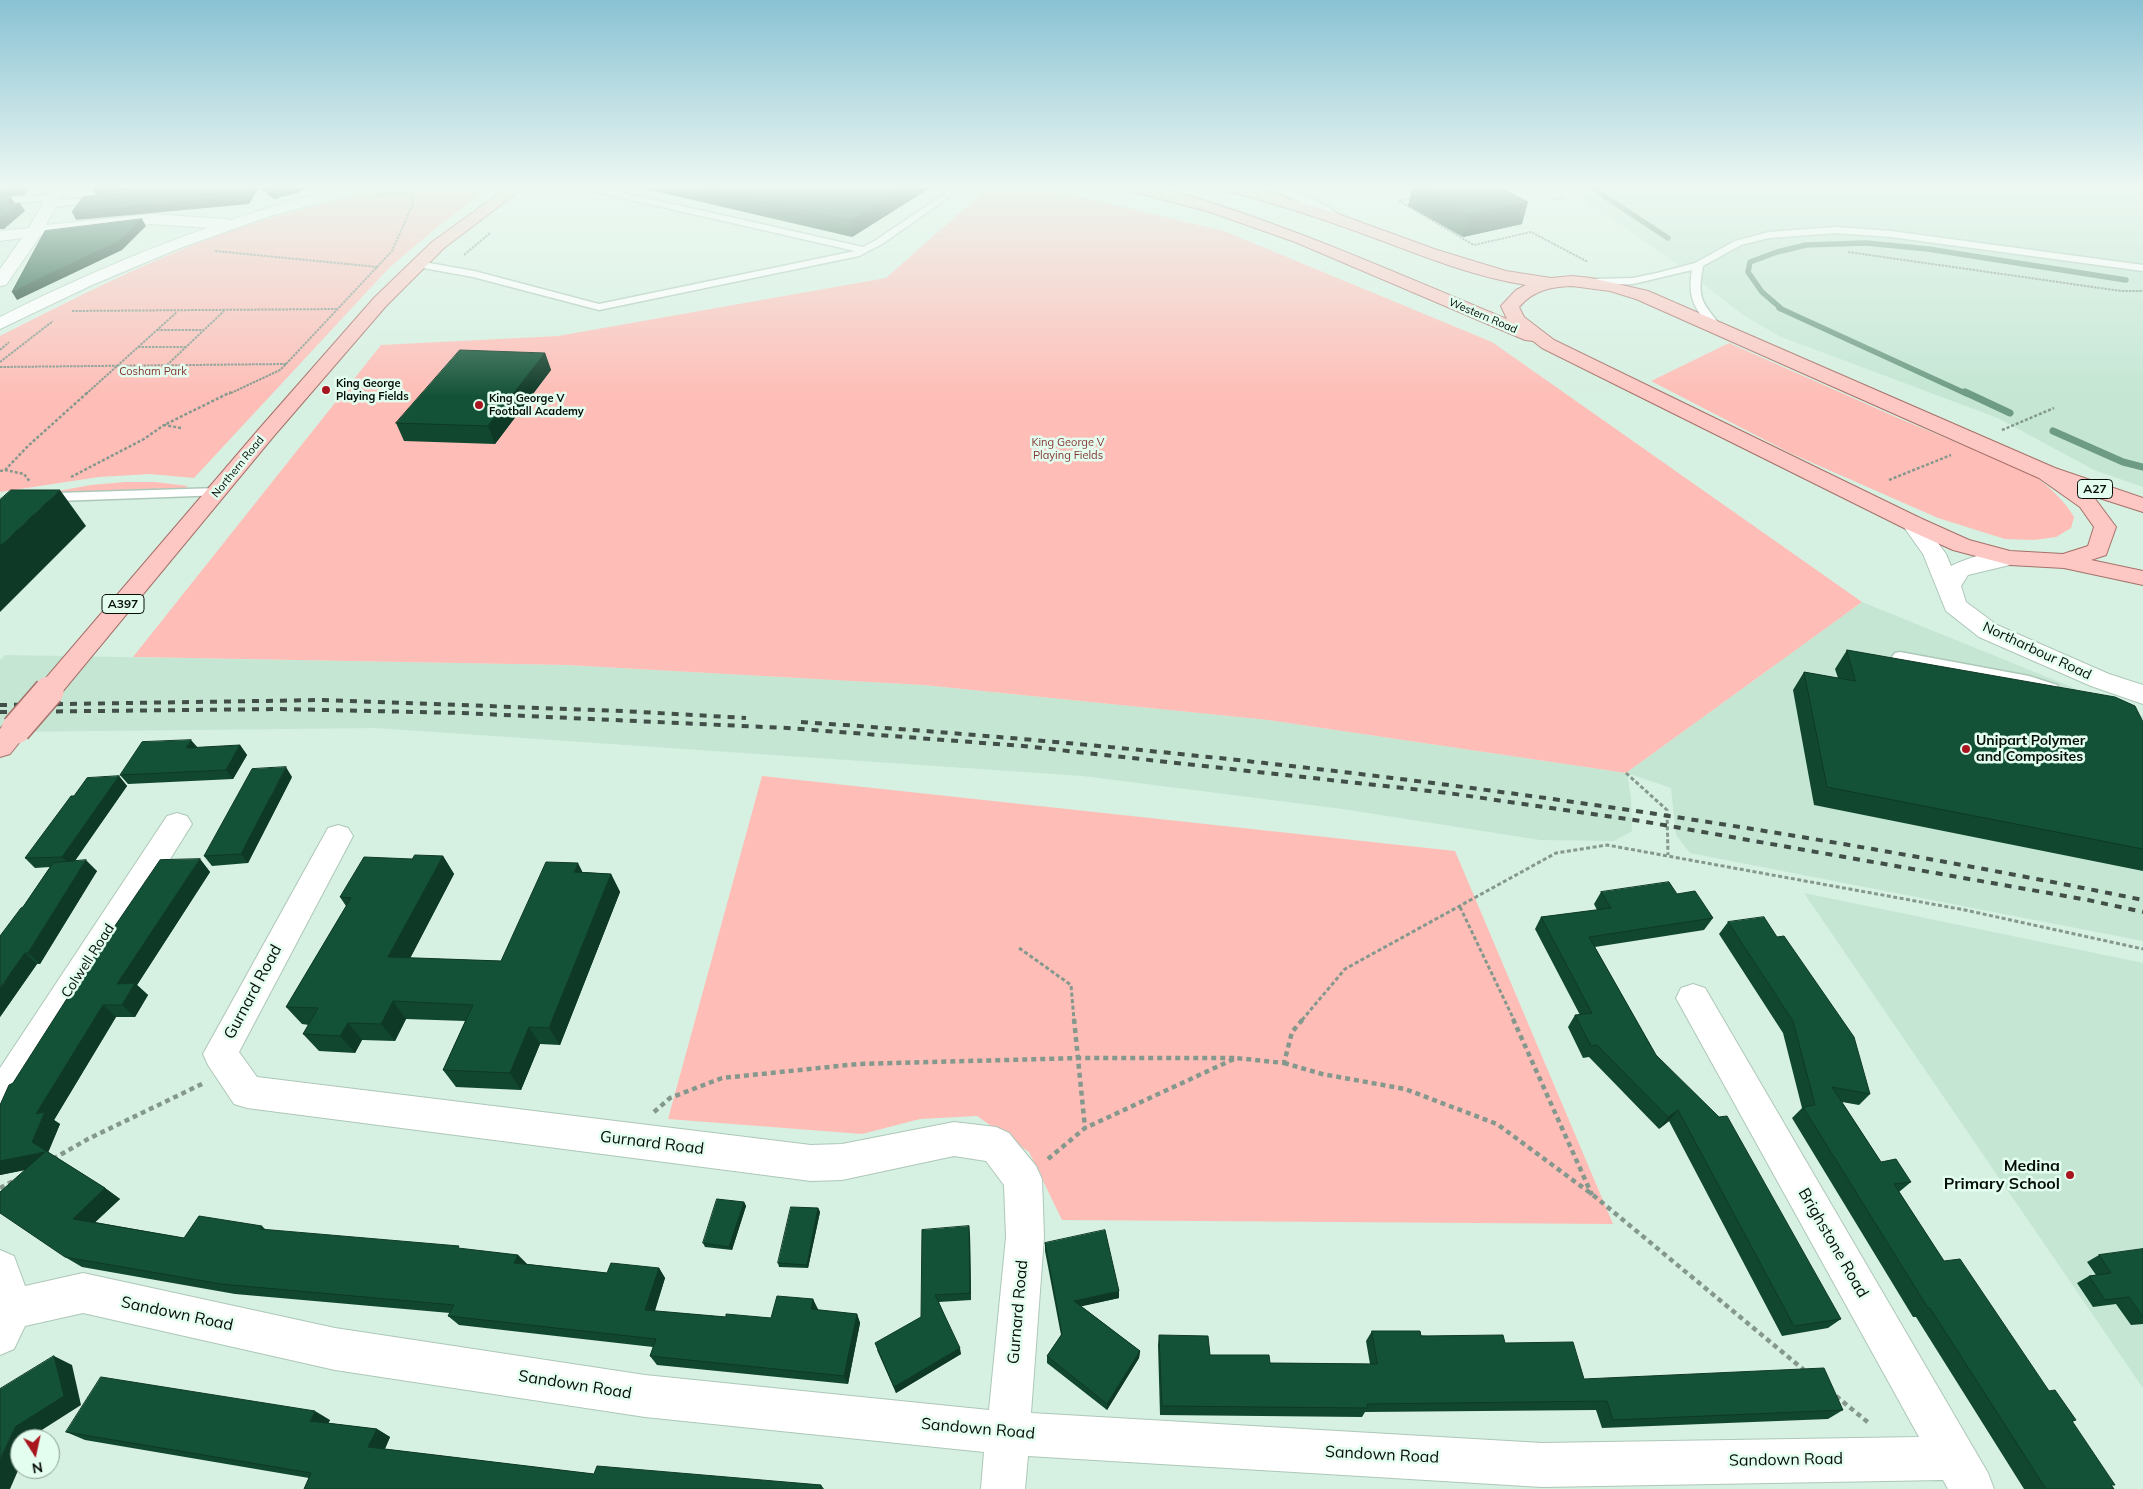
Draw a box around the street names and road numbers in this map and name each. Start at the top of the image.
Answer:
street label: Western Road [1447,296,1519,336]
street label: Northern Road [209,434,267,500]
road number: A27 [2078,479,2112,498]
road number: A397 [102,594,144,614]
street label: Northarbour Road [1980,618,2094,684]
street label: Colwell Road [58,921,118,1001]
street label: Gurnard Road [220,941,286,1043]
street label: Gurnard Road [599,1127,705,1159]
street label: Brighstone Road [1794,1185,1872,1301]
street label: Gurnard Road [1004,1259,1032,1365]
street label: Sandown Road [119,1293,235,1335]
street label: Sandown Road [517,1367,633,1403]
street label: Sandown Road [920,1414,1036,1444]
street label: Sandown Road [1324,1442,1440,1468]
street label: Sandown Road [1729,1449,1843,1471]

